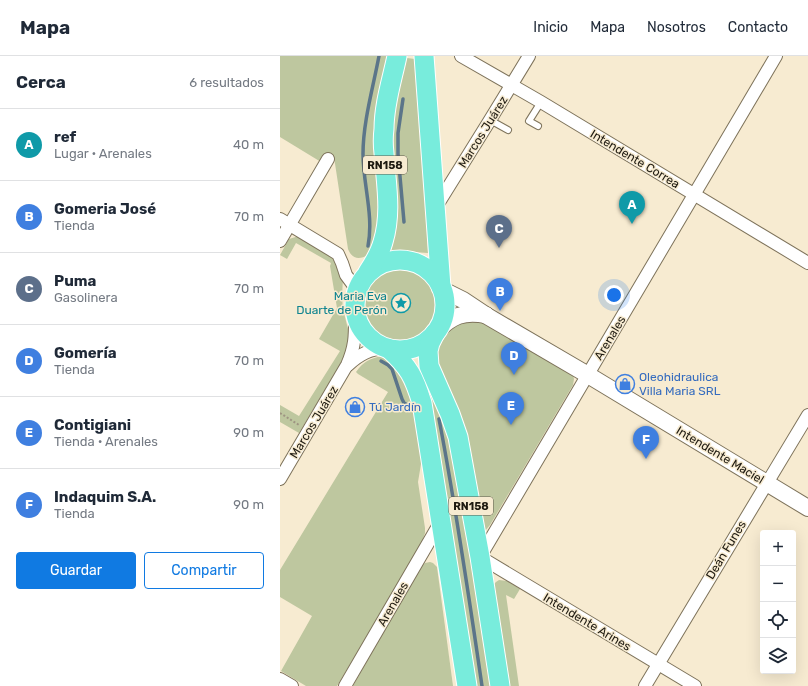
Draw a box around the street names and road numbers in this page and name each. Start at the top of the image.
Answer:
street label: Marcos Juárez [455,94,511,170]
street label: Intendente Correa [588,127,682,191]
road number: RN158 [363,156,407,174]
street label: Arenales [591,313,629,363]
street label: Marcos Juárez [287,383,341,461]
street label: Intendente Maciel [674,423,766,487]
road number: RN158 [449,497,493,515]
street label: Deán Funes [703,518,749,582]
street label: Arenales [375,579,411,629]
street label: Intendente Arines [541,590,633,654]

